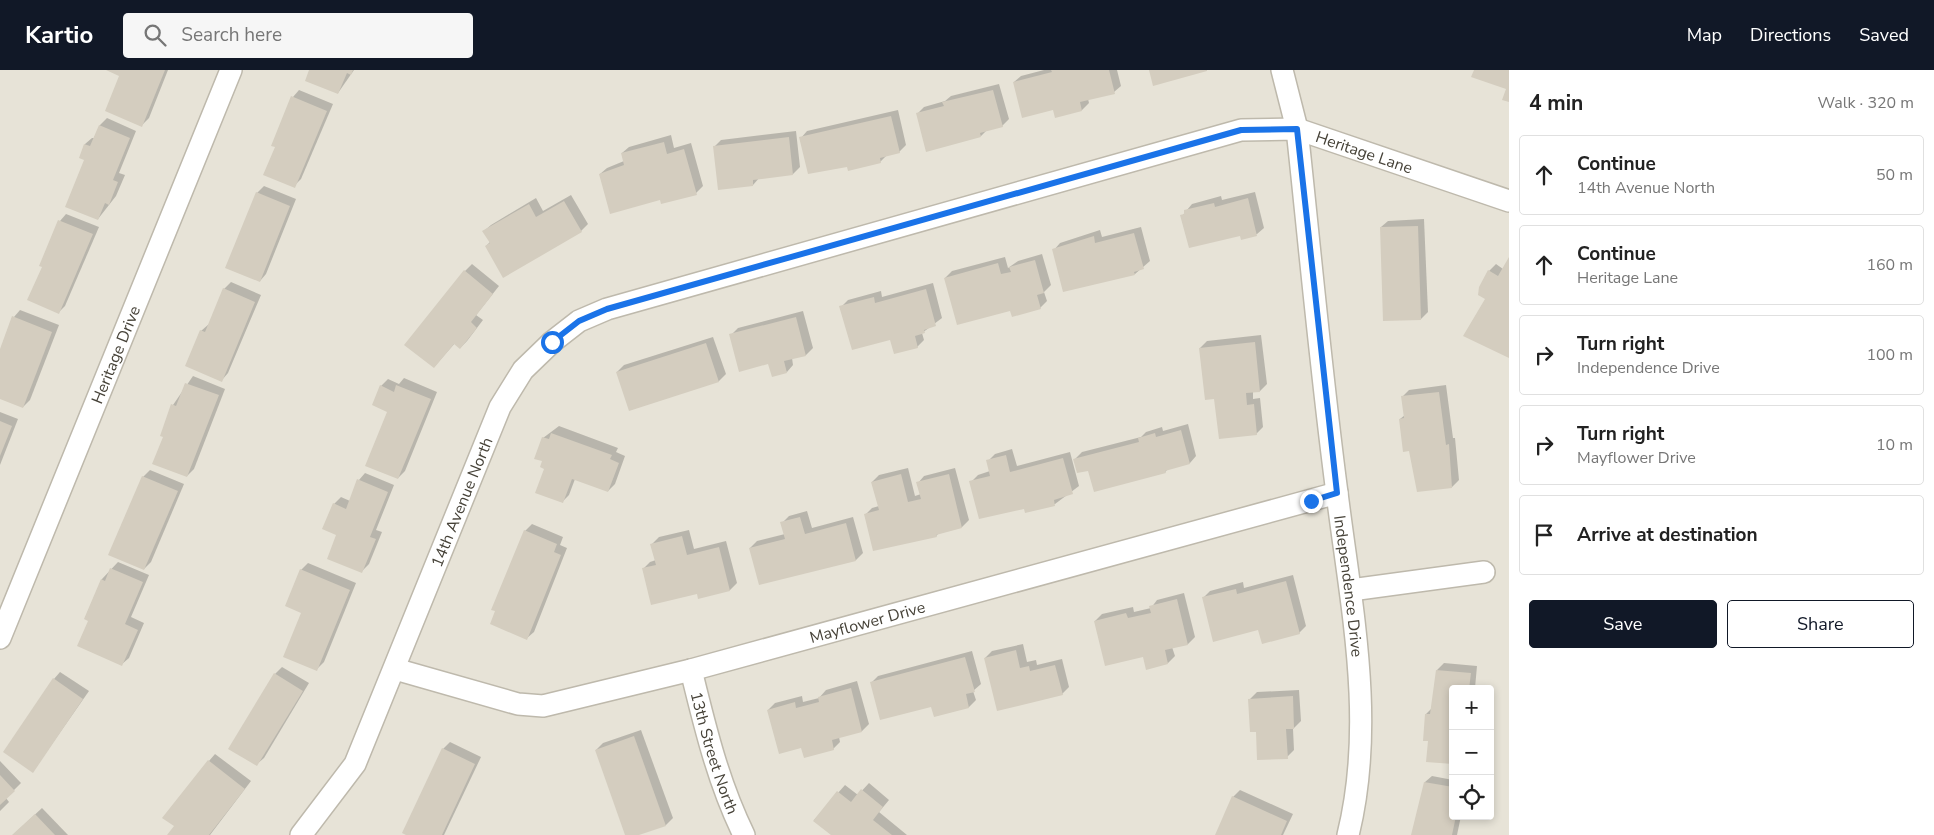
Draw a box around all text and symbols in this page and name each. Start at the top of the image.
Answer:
search box [123,13,473,58]
text: Kartio [25,19,93,51]
icon: search [141,21,169,49]
text: Search here [181,22,282,48]
text: Map [1687,23,1722,47]
text: Directions [1750,23,1831,47]
text: Saved [1859,23,1909,47]
text: 4 min [1529,89,1583,117]
text: Walk · 320 m [1818,92,1914,114]
street label: Heritage Lane [1313,126,1415,179]
text: Continue [1577,151,1656,177]
icon: ahead [1530,161,1558,189]
text: 50 m [1876,164,1913,186]
text: 14th Avenue North [1577,177,1715,199]
text: Continue [1577,241,1656,267]
icon: ahead [1530,251,1558,279]
text: 160 m [1866,254,1913,276]
text: Heritage Lane [1577,267,1678,289]
street label: Heritage Drive [86,302,146,407]
route start [541,331,564,354]
text: Turn right [1577,331,1664,357]
icon: right [1530,341,1558,369]
text: 100 m [1866,344,1913,366]
text: Independence Drive [1577,357,1720,379]
text: Turn right [1577,421,1664,447]
icon: right [1530,431,1558,459]
street label: 14th Avenue North [426,434,499,571]
text: 10 m [1876,434,1913,456]
text: Mayflower Drive [1577,447,1696,469]
route end [1300,490,1323,513]
street label: Independence Drive [1328,514,1368,658]
icon: arrive [1530,521,1558,549]
text: Arrive at destination [1577,522,1758,548]
street label: Mayflower Drive [807,596,928,649]
button: Save [1529,600,1717,648]
button: Share [1727,600,1914,648]
map controls [1449,685,1494,820]
button: + [1449,685,1494,730]
street label: 13th Street North [685,689,743,818]
button: − [1449,730,1494,775]
button: locate [1449,775,1494,820]

